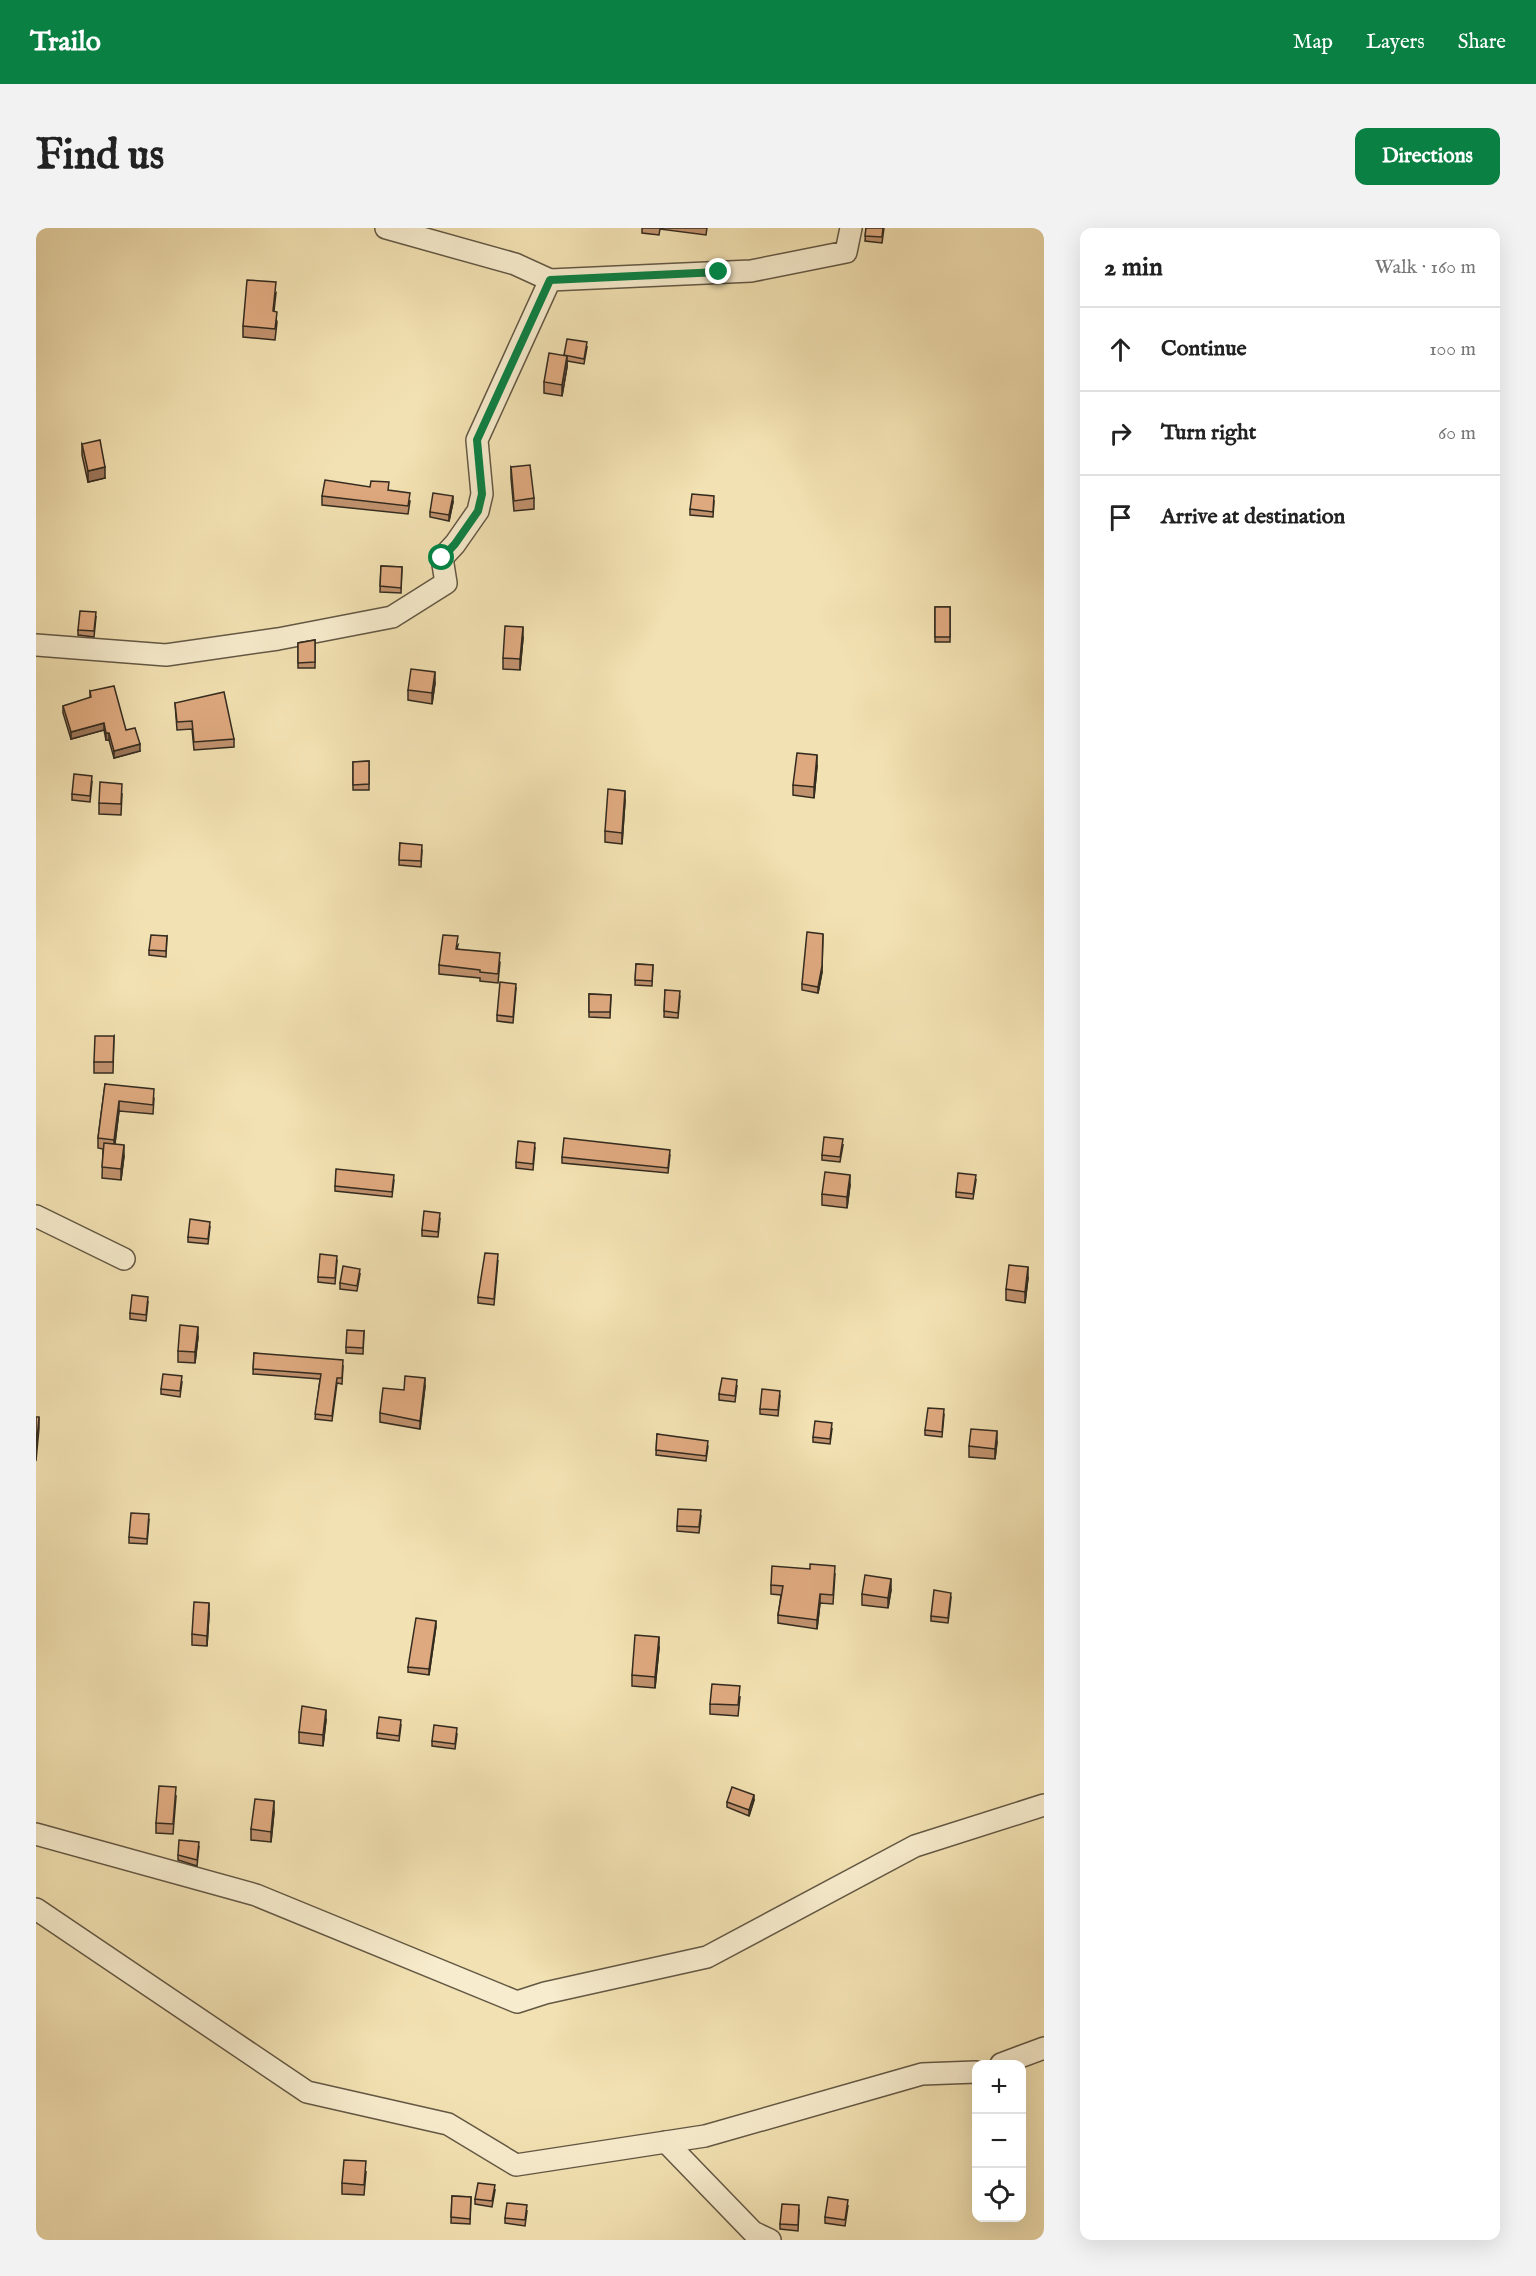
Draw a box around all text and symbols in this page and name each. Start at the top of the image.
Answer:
text: Trailo [30,25,101,60]
text: Map [1293,29,1333,56]
text: Layers [1366,29,1425,56]
text: Share [1458,29,1506,56]
button: Directions [1355,128,1500,185]
text: Find us [36,130,164,183]
text: 2 min [1104,251,1163,284]
text: Walk · 160 m [1375,255,1476,280]
route end [705,258,731,284]
icon: ahead [1104,333,1137,366]
text: Continue [1161,335,1247,363]
text: 100 m [1429,337,1476,362]
icon: right [1104,417,1137,450]
text: Turn right [1161,419,1256,447]
text: 60 m [1438,421,1476,446]
icon: arrive [1104,501,1137,534]
text: Arrive at destination [1161,503,1345,531]
route start [428,544,454,570]
map controls [972,2060,1026,2222]
button: + [972,2060,1026,2114]
button: − [972,2114,1026,2168]
button: locate [972,2168,1026,2222]

